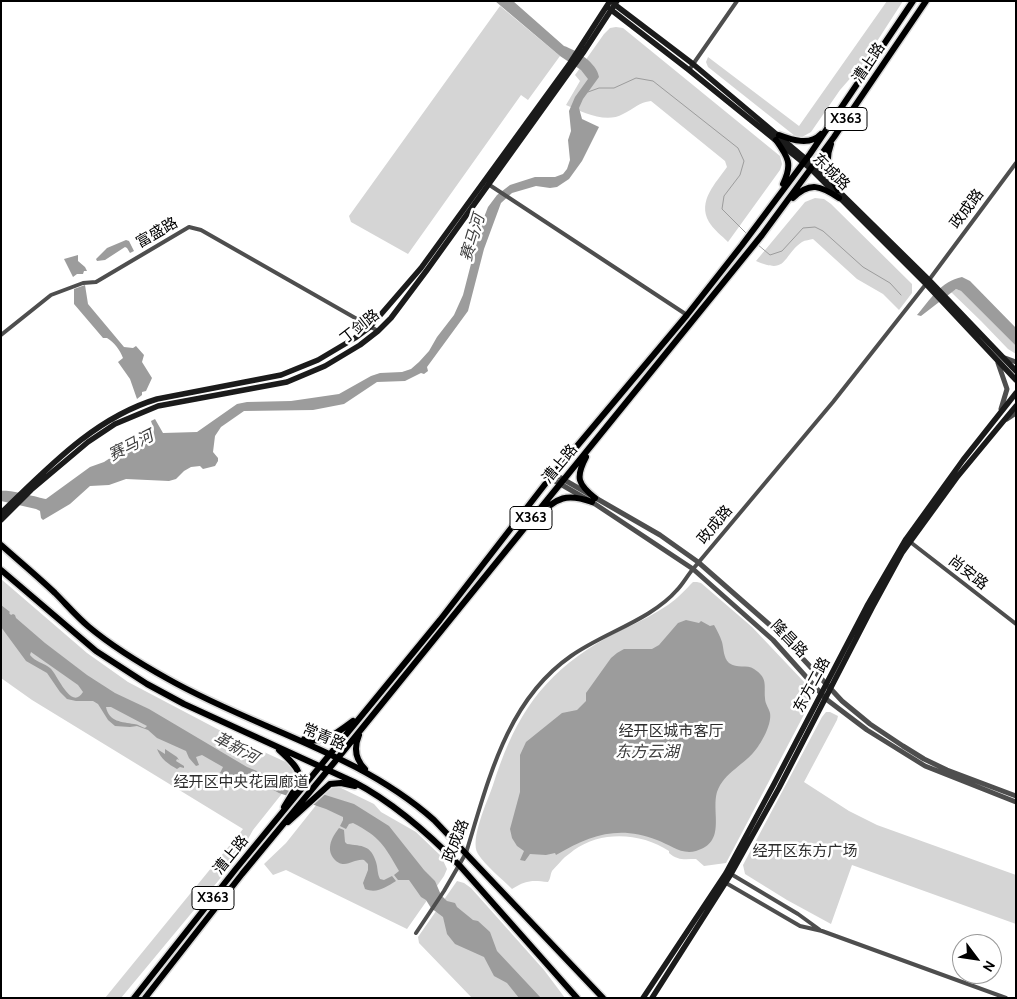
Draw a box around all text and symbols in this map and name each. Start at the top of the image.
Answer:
street label: 漕上路 [849,39,889,87]
road number: X363 [825,108,867,130]
street label: 东城路 [809,150,853,194]
street label: 政成路 [946,186,988,232]
water label: 赛马河 [457,212,489,264]
street label: 富盛路 [133,214,181,252]
street label: 丁剑路 [337,306,383,348]
water label: 赛马河 [105,427,157,465]
street label: 漕上路 [539,441,581,487]
street label: 政成路 [694,502,736,548]
road number: X363 [510,506,552,530]
street label: 尚安路 [945,552,991,594]
street label: 隆昌路 [767,617,811,661]
street label: 东方二路 [790,654,834,716]
street label: 常青路 [300,720,348,754]
park label: 经开区城市客厅 [619,723,723,741]
water label: 革新河 [210,728,262,768]
water label: 东方云湖 [615,742,679,762]
park label: 经开区中央花园廊道 [174,774,308,792]
street label: 政成路 [439,817,473,865]
street label: 漕上路 [210,832,252,878]
park label: 经开区东方广场 [753,843,857,861]
road number: X363 [192,886,234,910]
north arrow [952,934,1002,984]
text: N [979,957,999,975]

